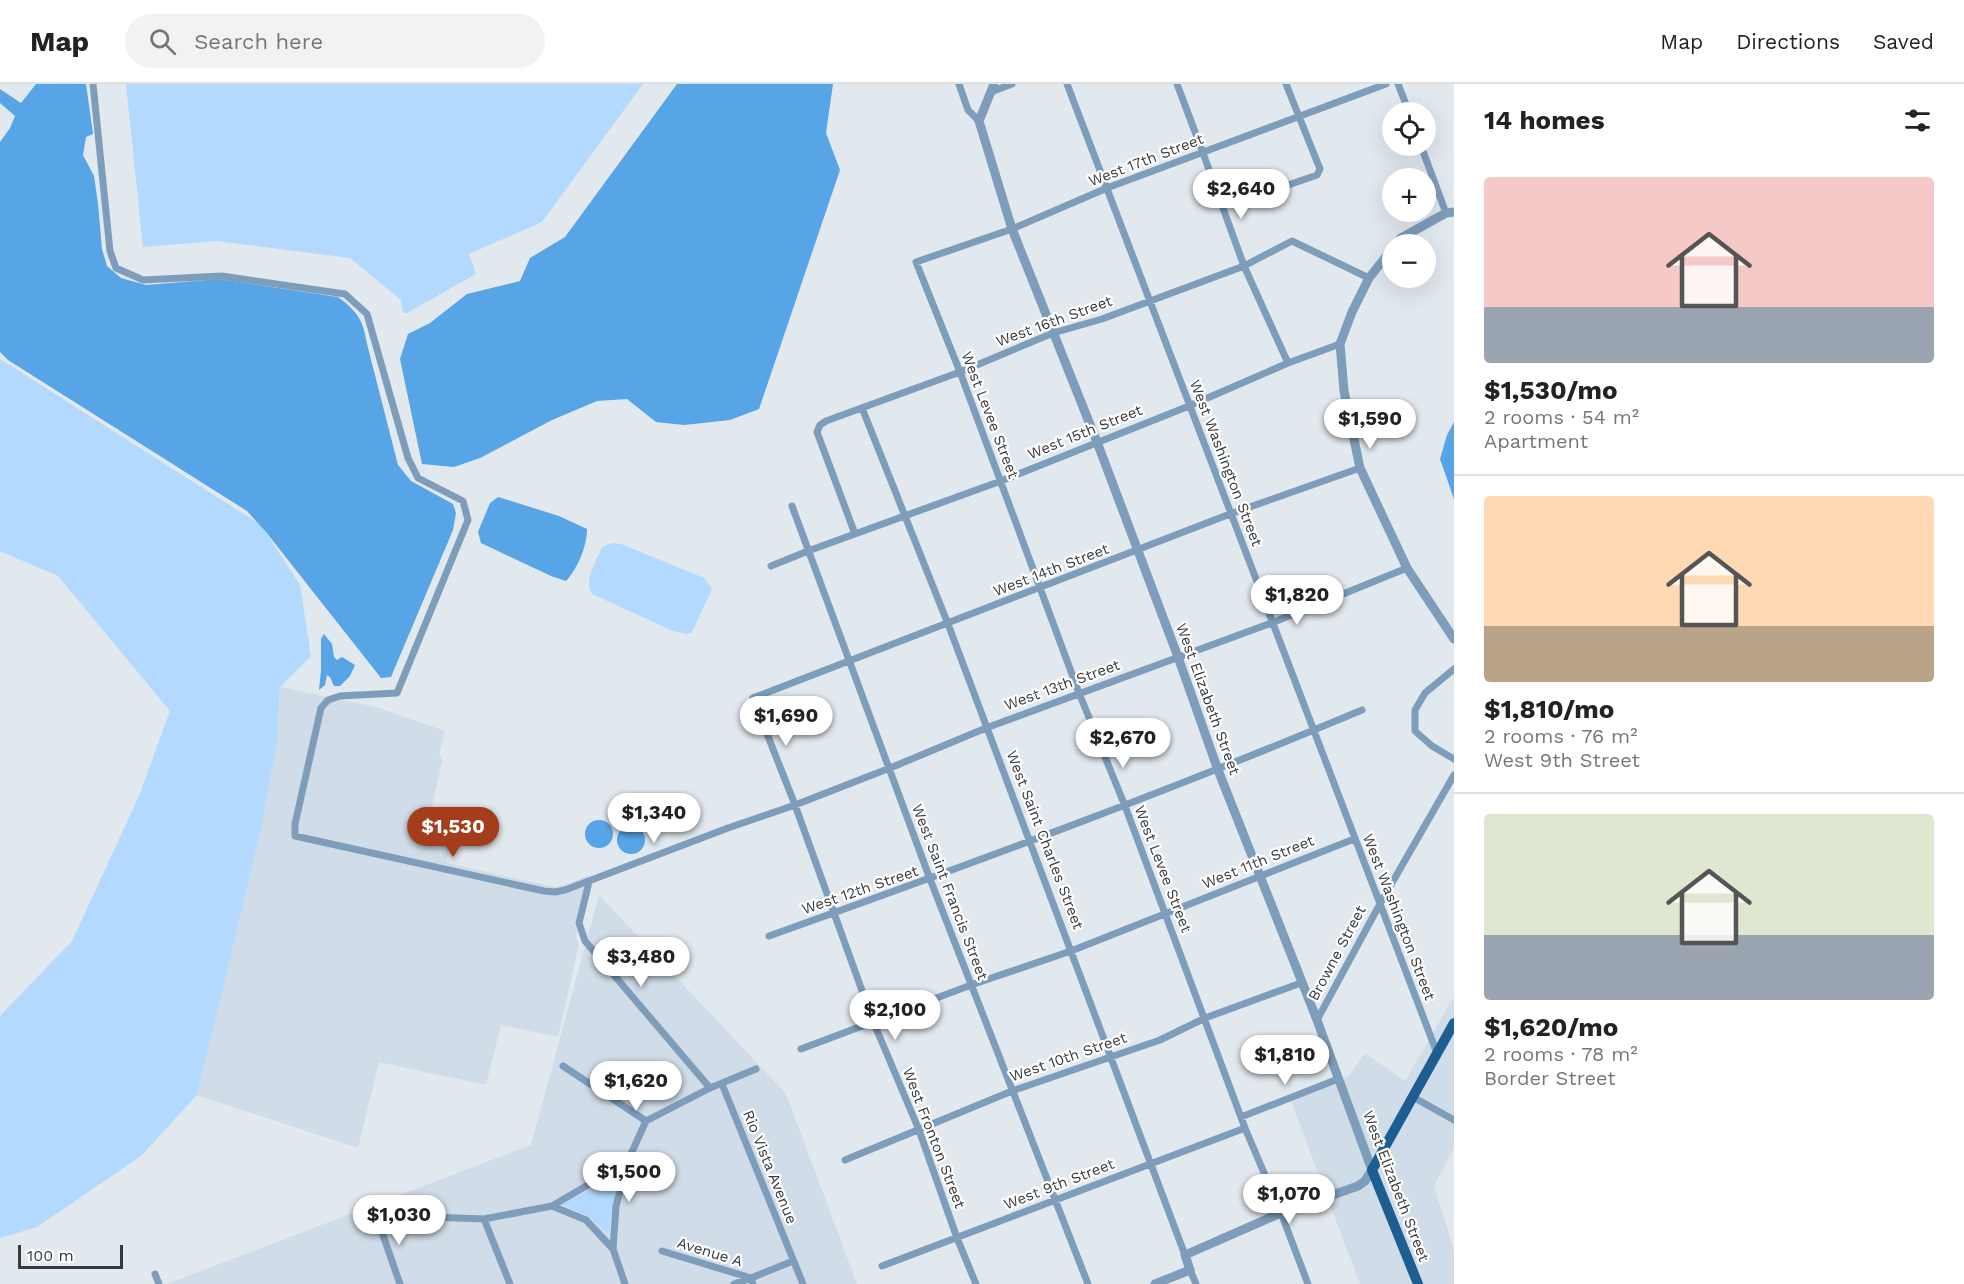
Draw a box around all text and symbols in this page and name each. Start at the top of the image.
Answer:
search box [125,14,545,68]
text: Map [30,25,89,58]
icon: search [146,25,179,58]
text: Search here [194,29,323,54]
text: Map [1660,29,1703,54]
text: Directions [1736,29,1840,54]
text: Saved [1873,29,1934,54]
map controls [1382,102,1436,288]
button: locate [1382,102,1436,156]
icon: filters [1901,104,1934,137]
text: 14 homes [1484,105,1605,135]
street label: West 17th Street [1086,130,1207,190]
button: + [1382,168,1436,222]
pin: $2,640 [1192,169,1290,220]
text: $2,640 [1207,176,1275,200]
icon: home [1655,216,1763,324]
button: − [1382,234,1436,288]
street label: West 16th Street [993,291,1115,350]
street label: West Levee Street [958,349,1023,482]
text: $1,530/mo [1484,375,1617,405]
street label: West Washington Street [1186,377,1266,550]
pin: $1,590 [1321,399,1419,450]
street label: West 15th Street [1025,401,1146,463]
text: 2 rooms · 54 m² [1484,405,1639,429]
text: $1,590 [1338,406,1402,430]
text: Apartment [1484,429,1588,453]
icon: home [1655,535,1763,643]
street label: West 14th Street [991,539,1112,600]
pin: $1,820 [1248,575,1346,626]
text: $1,820 [1265,582,1329,606]
street label: West Elizabeth Street [1172,621,1244,778]
street label: West 13th Street [1002,655,1123,714]
text: $1,810/mo [1484,694,1614,724]
pin: $1,690 [737,696,835,747]
text: $1,690 [754,703,818,727]
pin: $2,670 [1074,718,1172,769]
text: 2 rooms · 76 m² [1484,724,1637,748]
text: $2,670 [1090,725,1156,749]
street label: West Saint Charles Street [1003,748,1088,933]
text: West 9th Street [1484,748,1640,772]
pin: $1,340 [605,793,703,844]
text: $1,340 [622,800,686,824]
street label: West Saint Francis Street [908,801,992,983]
street label: West Levee Street [1131,803,1196,936]
pin: $1,530 [404,807,502,858]
text: $1,530 [421,814,485,838]
street label: West 11th Street [1199,831,1317,893]
street label: West Washington Street [1359,831,1439,1004]
icon: home [1655,853,1763,961]
street label: West 12th Street [799,861,921,918]
street label: Browne Street [1304,902,1370,1004]
pin: $3,480 [592,937,690,988]
text: $3,480 [607,944,675,968]
pin: $2,100 [846,990,944,1041]
text: $2,100 [864,997,926,1021]
text: $1,620/mo [1484,1012,1618,1042]
street label: West 10th Street [1007,1028,1130,1085]
pin: $1,810 [1236,1035,1334,1086]
text: $1,810 [1254,1042,1316,1066]
text: 2 rooms · 78 m² [1484,1042,1638,1066]
pin: $1,620 [587,1061,685,1112]
street label: West Fronton Street [899,1065,969,1212]
text: Border Street [1484,1066,1616,1090]
text: $1,620 [604,1068,668,1092]
street label: Rio Vista Avenue [739,1107,801,1227]
street label: West Elizabeth Street [1359,1108,1433,1265]
pin: $1,500 [580,1152,678,1203]
street label: West 9th Street [1001,1154,1117,1213]
text: $1,500 [597,1159,661,1183]
pin: $1,070 [1240,1174,1338,1225]
text: $1,070 [1257,1181,1321,1205]
pin: $1,030 [350,1195,448,1246]
text: $1,030 [367,1202,431,1226]
street label: Avenue A [675,1234,745,1270]
scale bar [18,1242,123,1270]
text: 100 m [27,1246,74,1265]

